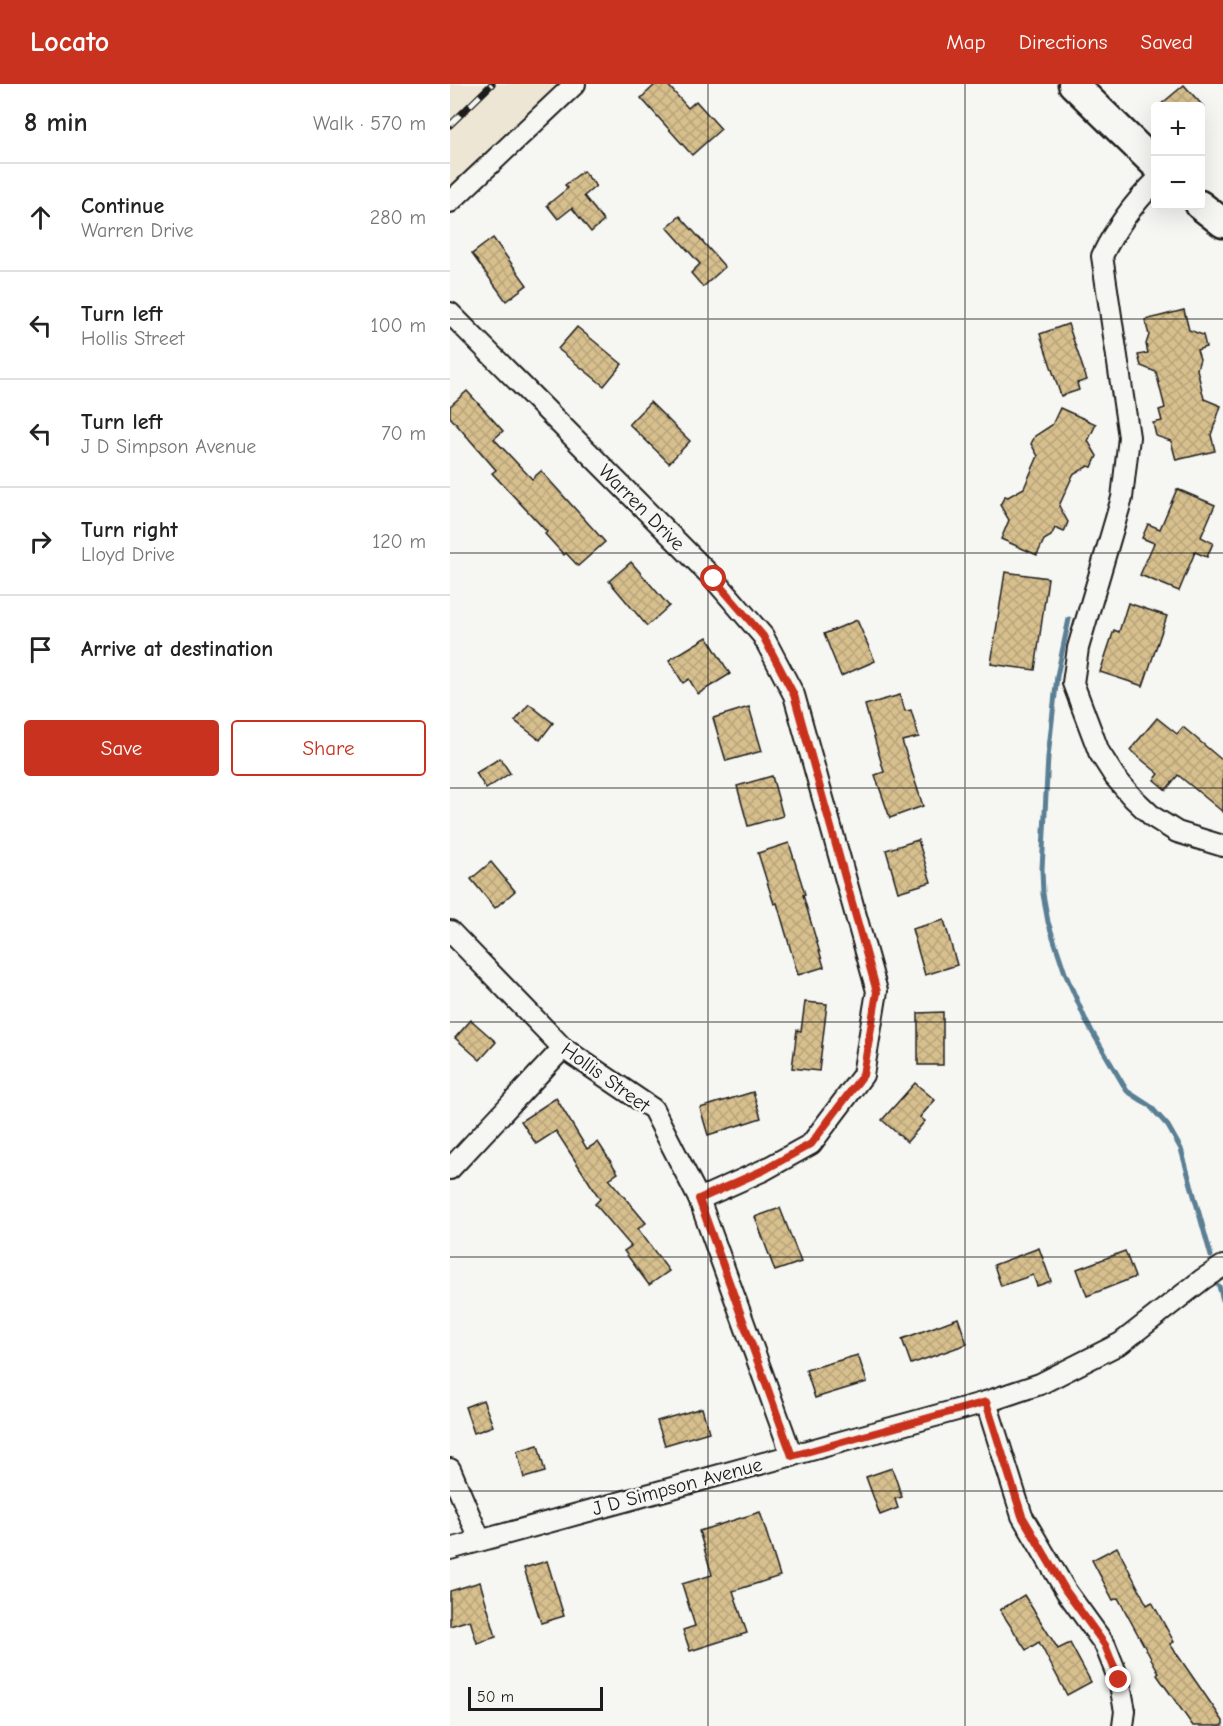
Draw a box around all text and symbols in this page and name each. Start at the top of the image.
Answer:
text: Locato [30,26,109,58]
text: Map [946,30,986,54]
text: Directions [1019,30,1108,54]
text: Saved [1141,30,1193,54]
map controls [1151,102,1205,210]
button: + [1151,102,1205,156]
text: 8 min [24,108,88,138]
text: Walk · 570 m [313,112,426,135]
button: − [1151,156,1205,210]
text: Continue [81,193,164,219]
icon: ahead [24,201,57,234]
text: 280 m [370,206,426,229]
text: Warren Drive [81,219,194,242]
text: Turn left [81,301,163,327]
icon: left [24,309,57,342]
text: 100 m [371,314,426,337]
text: Hollis Street [81,327,184,350]
text: Turn left [81,409,163,435]
icon: left [24,417,57,450]
text: 70 m [381,422,426,445]
text: J D Simpson Avenue [81,435,256,458]
street label: Warren Drive [594,459,690,555]
text: Turn right [81,517,178,543]
icon: right [24,525,57,558]
text: 120 m [372,530,426,553]
text: Lloyd Drive [81,543,175,566]
route start [700,565,726,591]
icon: arrive [24,633,57,666]
text: Arrive at destination [81,636,273,662]
button: Save [24,720,219,776]
button: Share [231,720,426,776]
street label: Hollis Street [557,1038,655,1118]
street label: J D Simpson Avenue [590,1453,765,1520]
route end [1105,1666,1131,1692]
scale bar [468,1684,603,1712]
text: 50 m [477,1688,514,1706]

